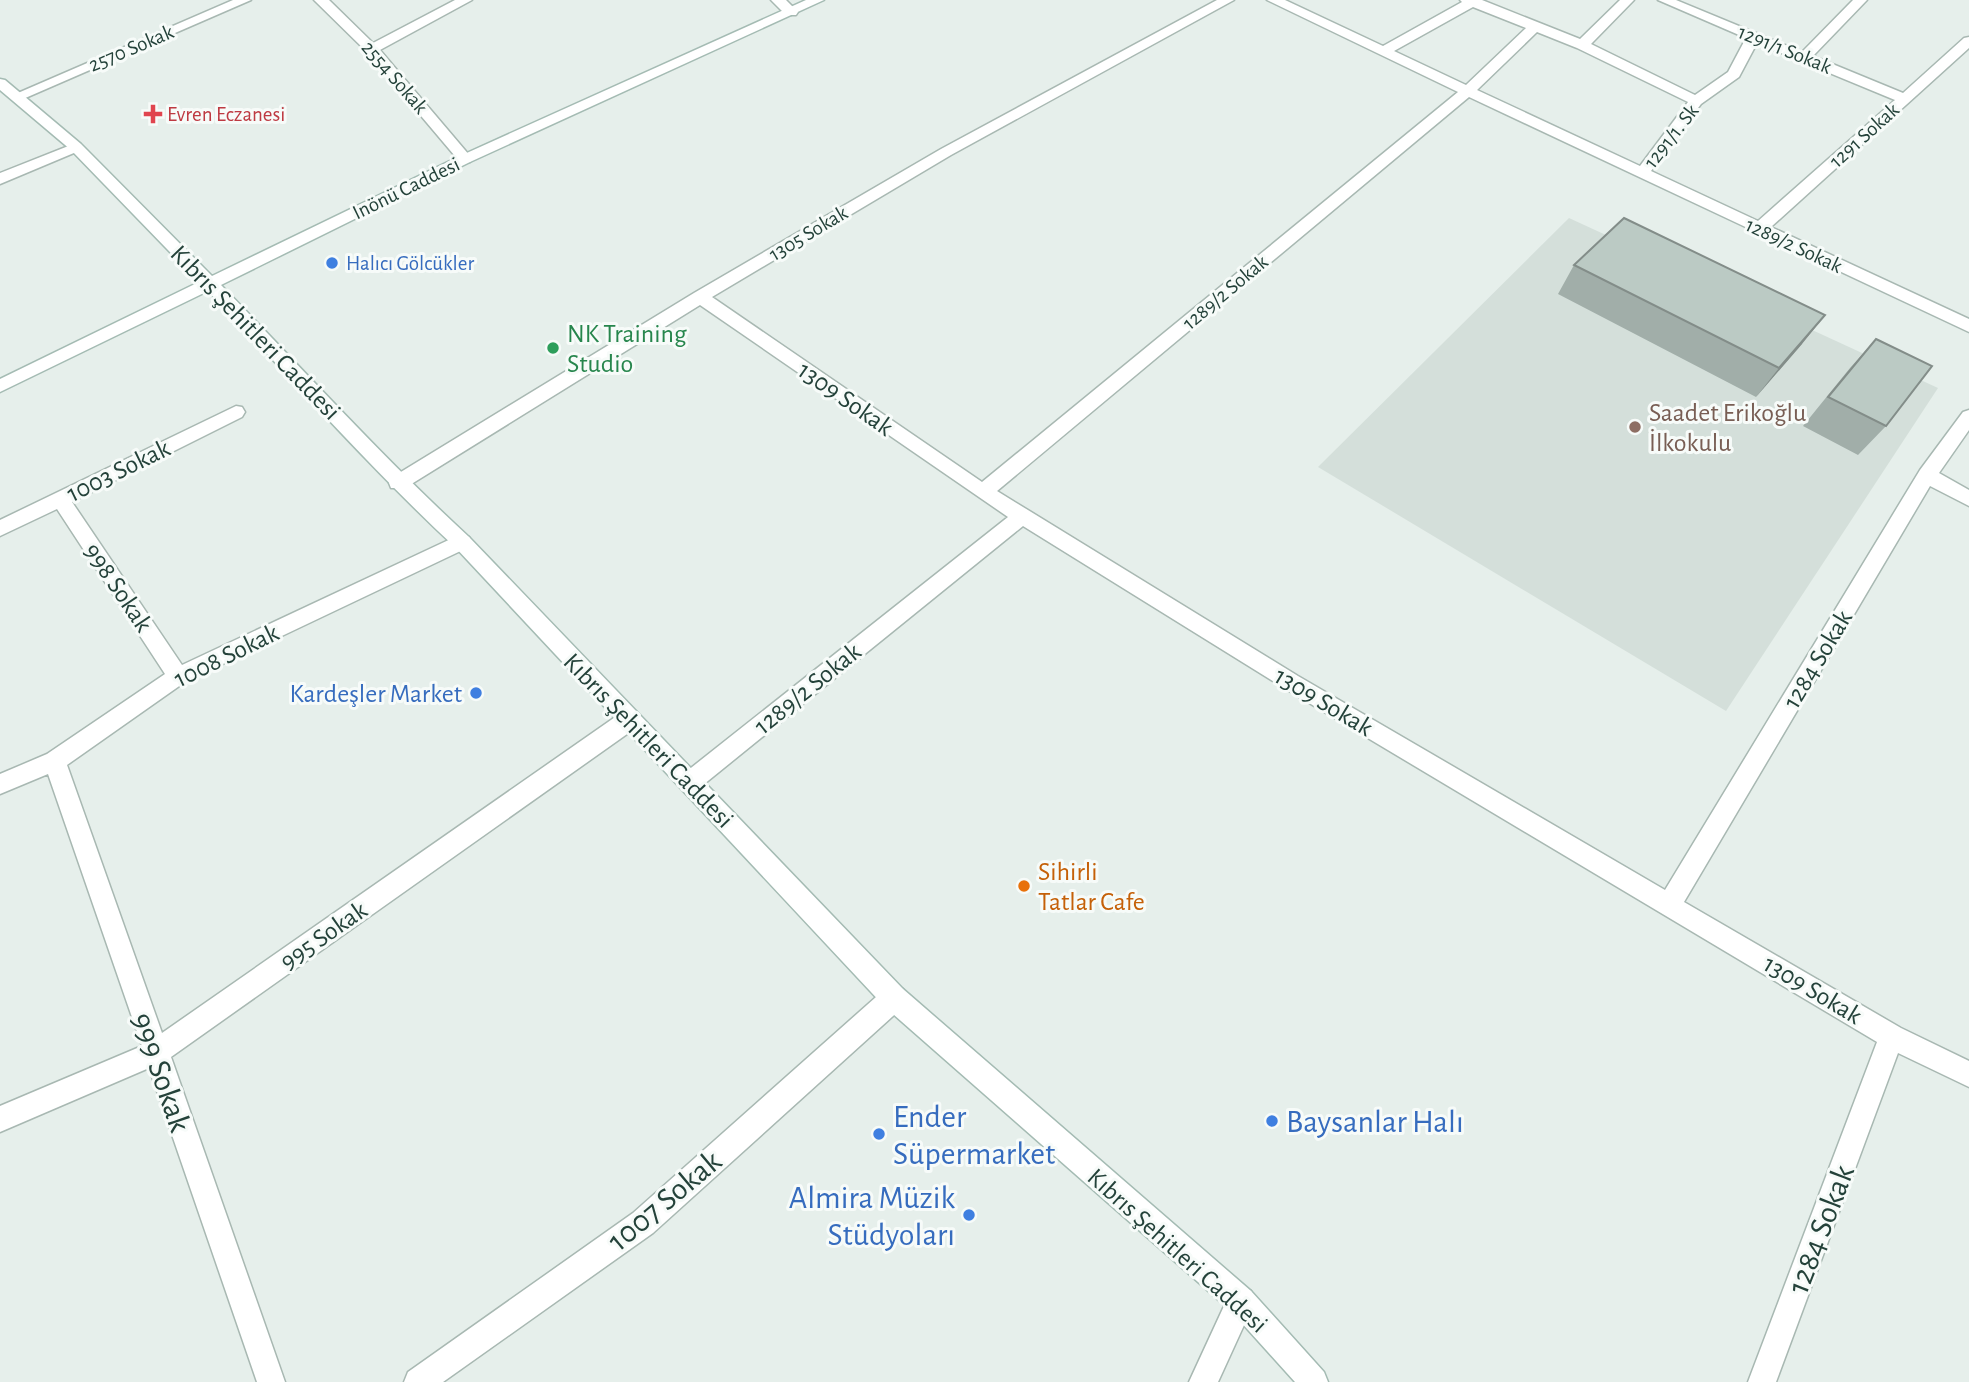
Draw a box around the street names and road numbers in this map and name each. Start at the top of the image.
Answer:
street label: 2570 Sokak [86,21,177,76]
street label: 1291/1 Sokak [1735,21,1835,78]
street label: 2554 Sokak [358,37,432,118]
street label: 1291 Sokak [1826,99,1903,172]
street label: 1291/1. Sk [1640,100,1703,172]
street label: Inönü Caddesi [349,154,463,223]
street label: 1305 Sokak [765,202,852,265]
street label: 1289/2 Sokak [1742,214,1846,277]
street label: Kıbrıs Şehitleri Caddesi [165,240,345,425]
street label: 1289/2 Sokak [1179,251,1272,334]
street label: 1309 Sokak [793,357,898,441]
street label: 1003 Sokak [63,435,174,507]
street label: 998 Sokak [79,539,157,637]
street label: 1284 Sokak [1778,606,1857,713]
street label: 1008 Sokak [170,619,283,692]
street label: 1289/2 Sokak [749,638,866,739]
street label: Kıbrıs Şehitleri Caddesi [558,648,738,833]
street label: 1309 Sokak [1270,662,1377,741]
street label: 995 Sokak [275,897,372,975]
street label: 1309 Sokak [1759,950,1866,1029]
street label: 999 Sokak [126,1009,196,1136]
street label: 1007 Sokak [602,1144,728,1257]
street label: 1284 Sokak [1782,1160,1860,1298]
street label: Kıbrıs Şehitleri Caddesi [1083,1164,1272,1338]

